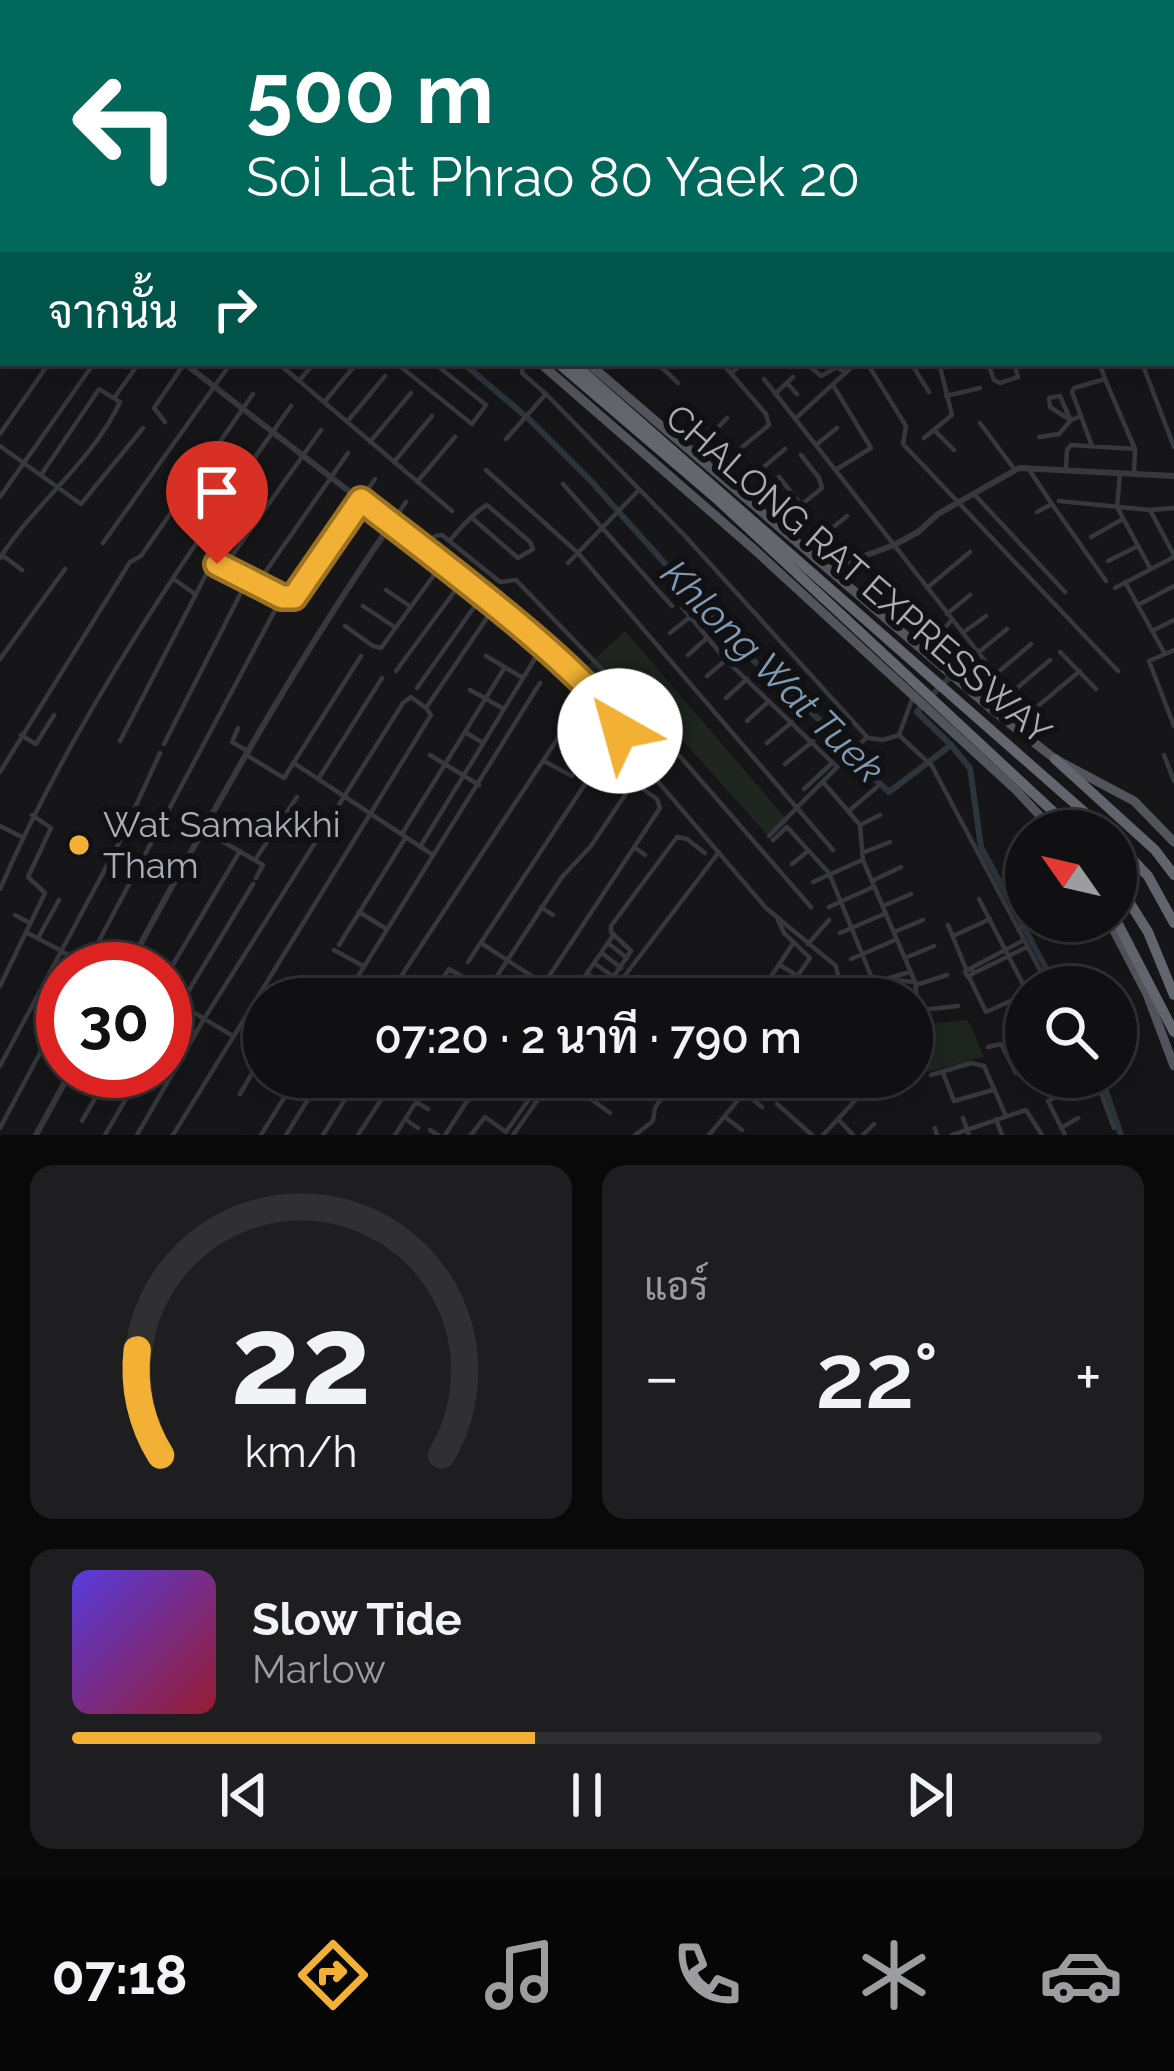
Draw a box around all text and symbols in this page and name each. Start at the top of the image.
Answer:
text: 500 m [246,44,494,143]
icon: left [48,48,204,204]
text: Soi Lat Phrao 80 Yaek 20 [246,145,860,209]
icon: right [202,276,268,342]
text: จากนั้น [48,286,178,339]
street label: CHALONG RAT EXPRESSWAY [658,395,1060,753]
pin [166,441,268,564]
icon: arrive [184,459,250,525]
water label: Khlong Wat Tuek [652,550,894,792]
position arrow [557,668,683,794]
place label: Wat Samakkhi Tham [103,803,341,886]
north arrow [1005,810,1137,942]
map controls [1005,810,1137,1098]
marker: Wat Samakkhi Tham [66,832,92,858]
speed limit sign: 30 [36,942,192,1098]
button: search [1005,966,1137,1098]
text: 07:20 · 2 นาที · 790 m [374,1011,802,1064]
text: แอร์ [644,1263,708,1309]
text: 22 [231,1287,371,1433]
text: 22° [816,1323,939,1429]
text: − [644,1338,680,1415]
text: + [1075,1338,1102,1415]
text: km/h [244,1427,358,1477]
text: Slow Tide [252,1593,462,1646]
text: Marlow [252,1646,386,1692]
icon: previous [211,1762,277,1828]
icon: pause [554,1762,620,1828]
icon: next [897,1762,963,1828]
icon: directions [291,1933,375,2017]
icon: music [478,1933,562,2017]
icon: phone [665,1933,749,2017]
icon: climate [852,1933,936,2017]
icon: car [1039,1933,1123,2017]
text: 07:18 [51,1943,188,2007]

